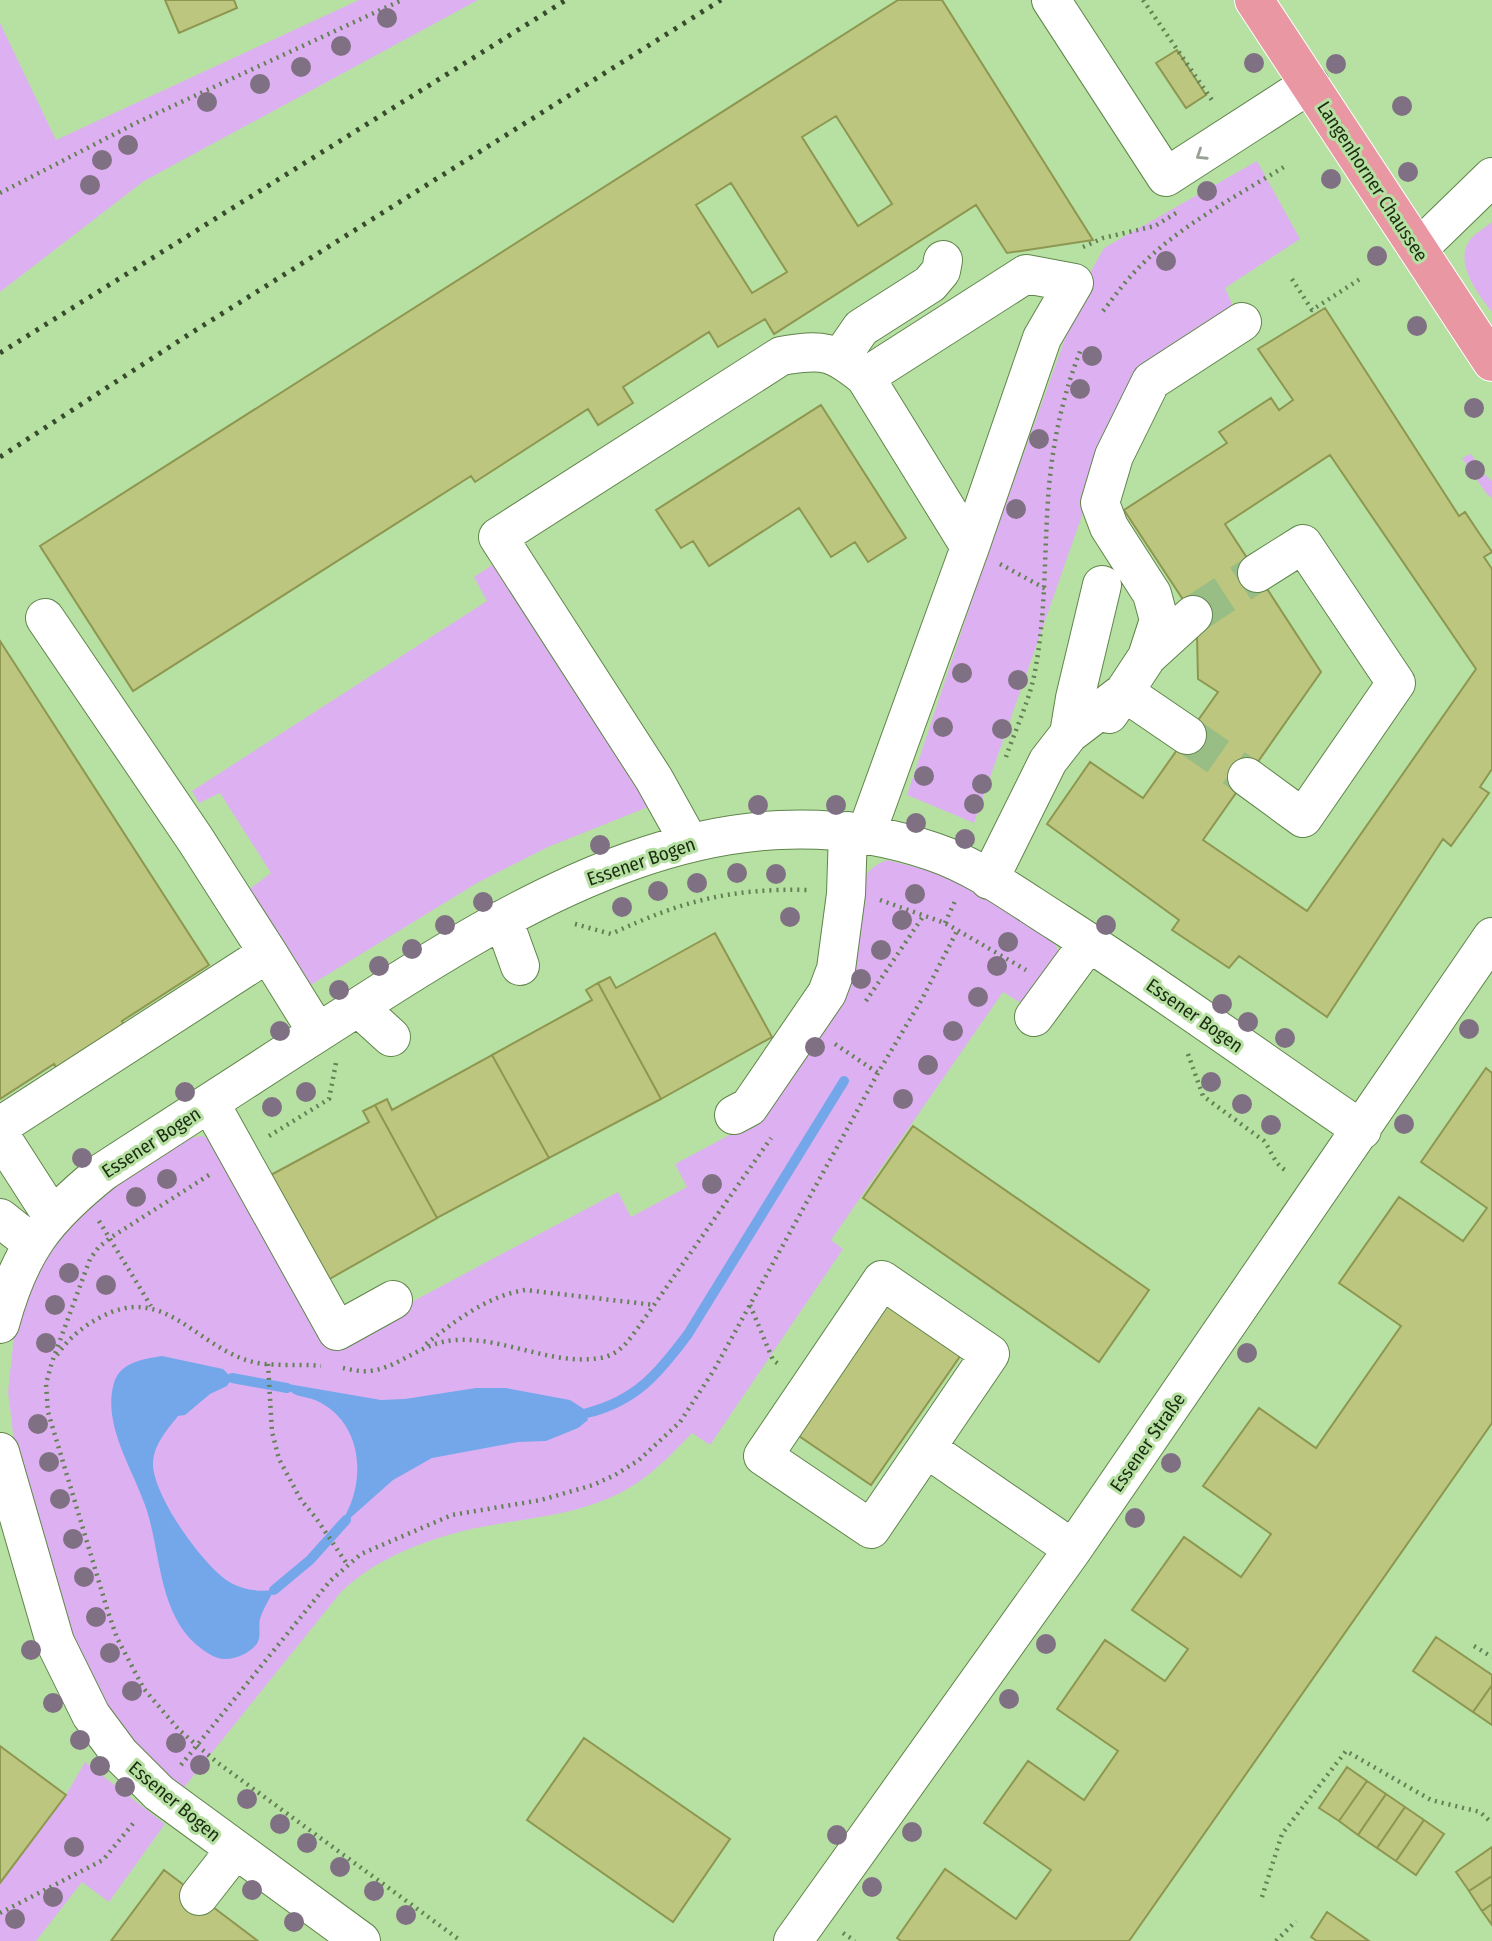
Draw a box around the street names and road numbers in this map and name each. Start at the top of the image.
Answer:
street label: Langenhorner Chaussee [1312,97,1433,266]
street label: Essener Bogen [584,832,698,891]
street label: Essener Bogen [1142,974,1248,1057]
street label: Essener Bogen [98,1102,205,1183]
street label: Essener Straße [1105,1388,1190,1496]
street label: Essener Bogen [124,1756,225,1847]

